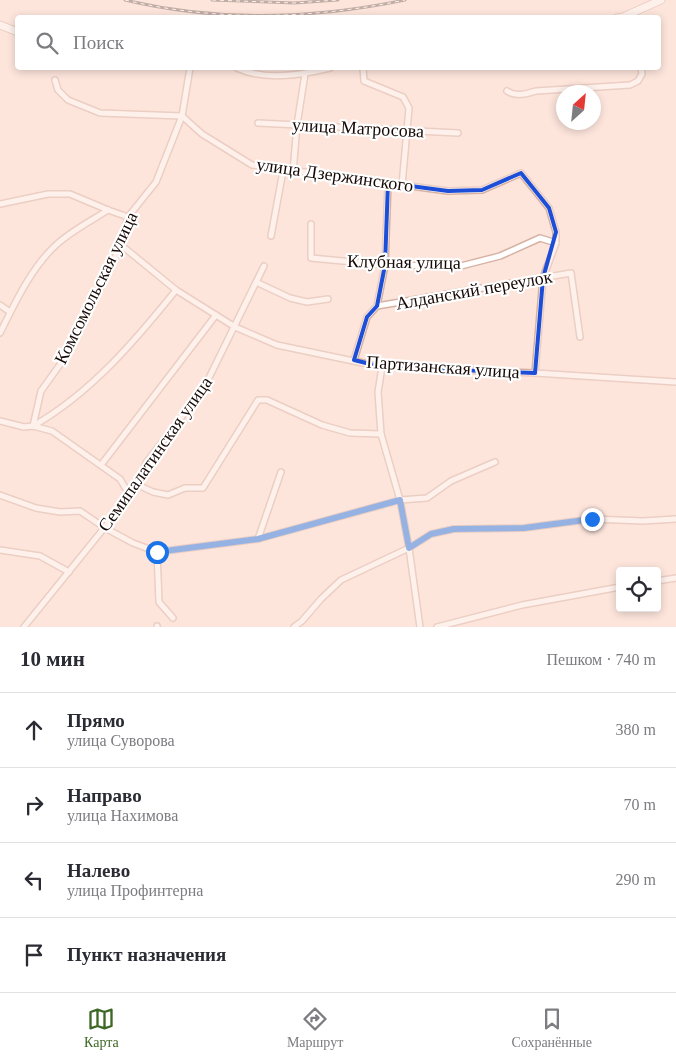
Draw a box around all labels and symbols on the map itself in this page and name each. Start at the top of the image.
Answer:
north arrow [556,85,601,130]
street label: улица Матросова [291,115,425,141]
street label: улица Дзержинского [255,154,415,196]
street label: Комсомольская улица [50,209,142,367]
street label: Клубная улица [347,251,461,273]
street label: Алданский переулок [394,266,554,314]
street label: Партизанская улица [366,352,520,382]
street label: Семипалатинская улица [94,373,216,535]
route end [581,508,604,531]
route start [146,541,169,564]

